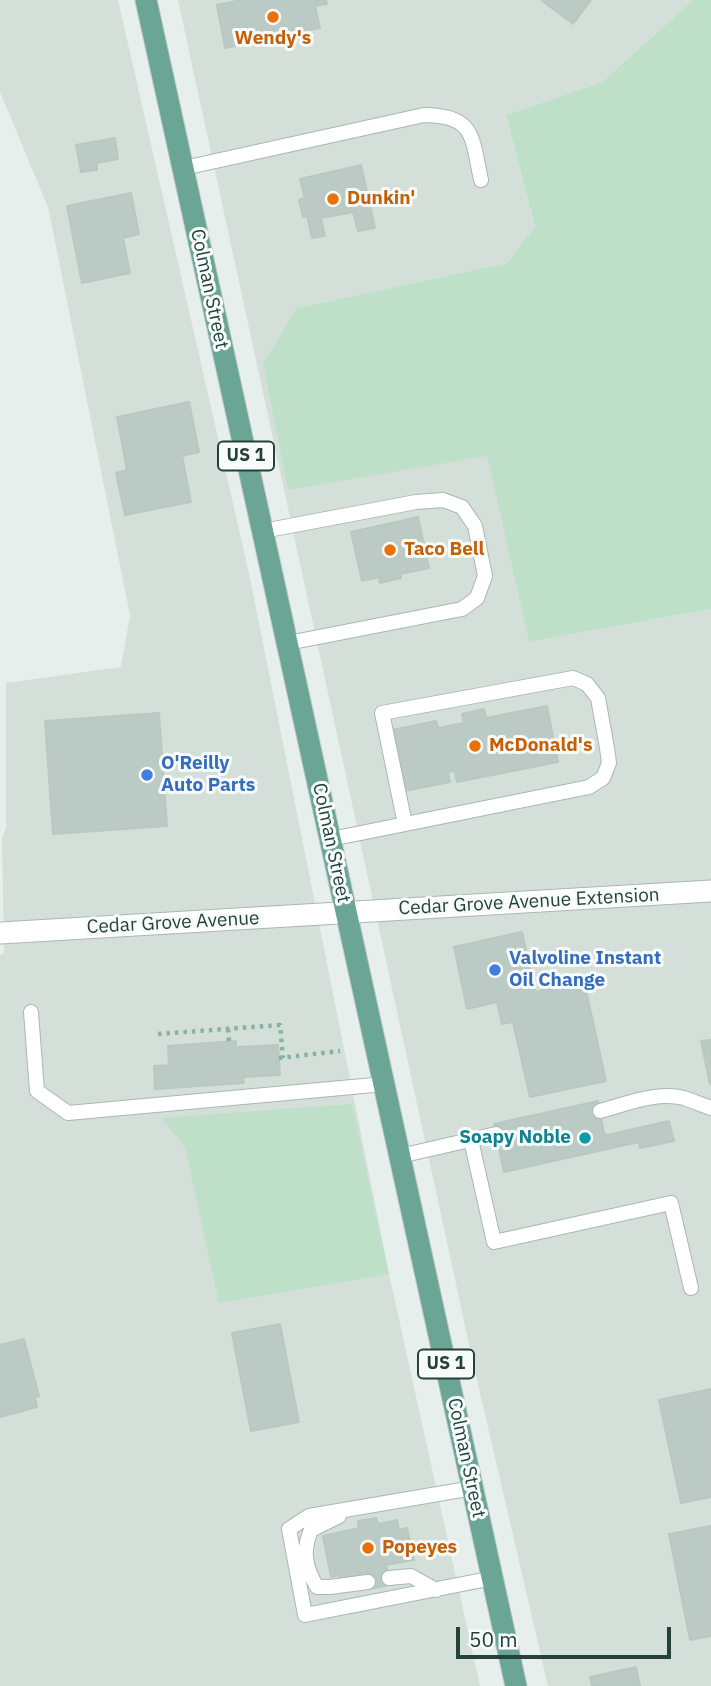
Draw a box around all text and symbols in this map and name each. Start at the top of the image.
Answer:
marker: Wendy's [265,9,281,25]
place label: Wendy's [235,28,311,50]
place label: Dunkin' [347,188,415,210]
marker: Dunkin' [325,191,341,207]
street label: Colman Street [185,227,233,351]
road number: US 1 [218,442,274,470]
place label: Taco Bell [404,539,484,561]
marker: Taco Bell [382,542,398,558]
place label: McDonald's [489,735,592,757]
marker: McDonald's [467,738,483,754]
place label: O'Reilly Auto Parts [161,753,255,797]
marker: O'Reilly Auto Parts [139,767,155,783]
street label: Colman Street [307,781,355,905]
street label: Cedar Grove Avenue Extension [398,884,660,920]
street label: Cedar Grove Avenue [86,907,260,939]
place label: Valvoline Instant Oil Change [509,948,661,992]
marker: Valvoline Instant Oil Change [487,962,503,978]
place label: Soapy Noble [459,1127,571,1149]
marker: Soapy Noble [577,1130,593,1146]
road number: US 1 [418,1350,474,1378]
street label: Colman Street [442,1396,490,1520]
place label: Popeyes [382,1537,457,1559]
marker: Popeyes [360,1540,376,1556]
scale bar [459,1612,674,1656]
text: 50 m [469,1625,518,1653]

